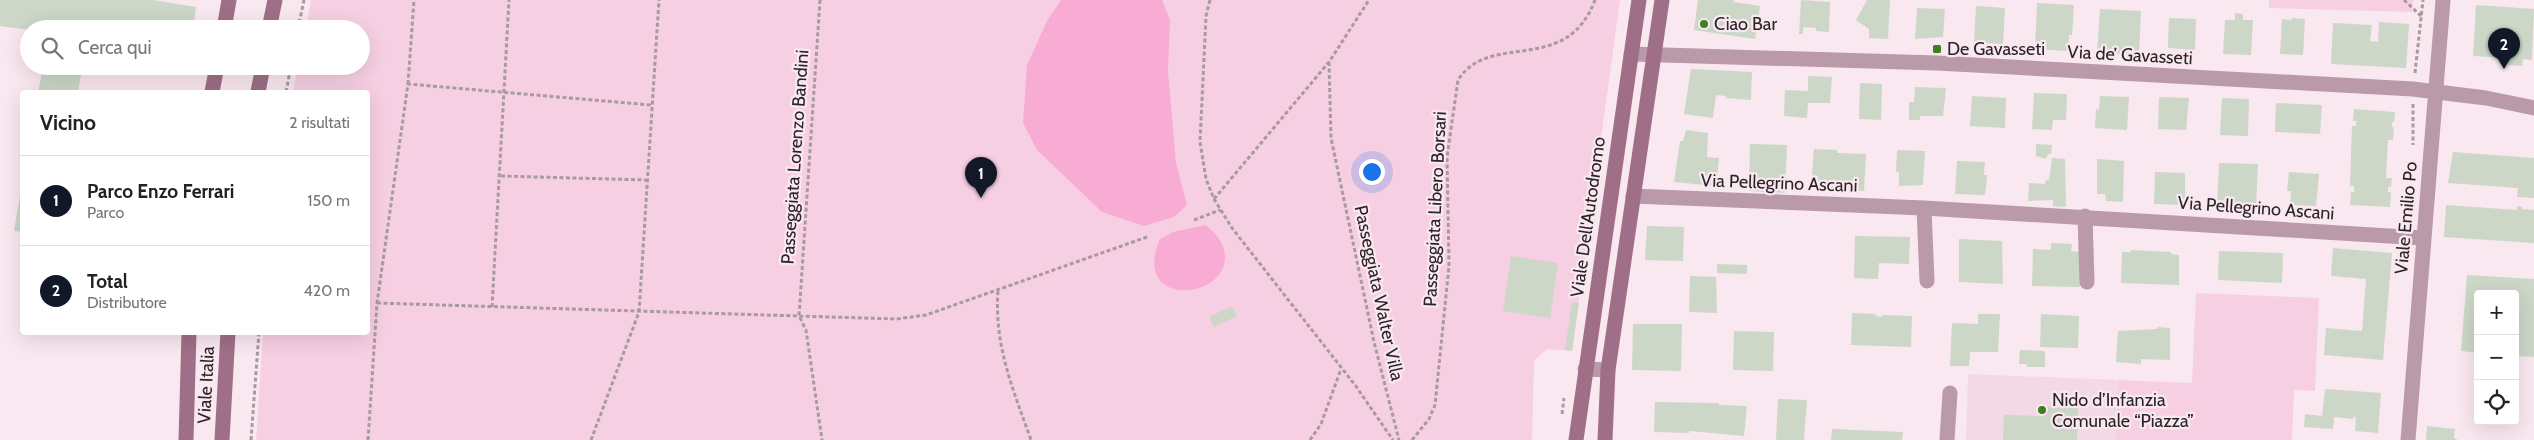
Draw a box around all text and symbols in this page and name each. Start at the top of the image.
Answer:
place label: Ciao Bar [1714,13,1777,35]
marker: Ciao Bar [1698,18,1710,30]
search box [20,20,370,75]
pin: 2 [2488,28,2520,69]
icon: search [38,34,66,62]
text: Cerca qui [78,36,152,59]
place label: De Gavasseti [1947,38,2045,60]
street label: Via de’ Gavasseti [2067,41,2193,69]
marker: De Gavasseti [1931,43,1943,55]
street label: Passeggiata Lorenzo Bandini [777,49,813,265]
text: Vicino [40,110,96,135]
street label: Passeggiata Libero Borsari [1419,111,1451,307]
text: 2 risultati [289,113,350,132]
street label: Viale Dell'Autodromo [1566,135,1610,299]
pin: 1 [965,157,997,198]
your location [1359,159,1385,185]
street label: Viale Emilio Po [2390,161,2422,275]
street label: Via Pellegrino Ascani [1700,169,1858,197]
text: Parco Enzo Ferrari [87,180,234,203]
text: 1 [53,191,59,210]
text: 150 m [307,191,350,210]
street label: Via Pellegrino Ascani [2177,192,2335,224]
text: Parco [87,203,124,222]
street label: Passeggiata Walter Villa [1350,203,1408,383]
text: Total [87,270,128,293]
text: 2 [52,281,60,300]
text: 420 m [304,281,350,300]
map controls [2474,290,2519,425]
button: + [2474,290,2519,335]
text: Distributore [87,293,167,312]
button: − [2474,335,2519,380]
street label: Viale Italia [193,345,219,424]
button: locate [2474,380,2519,425]
place label: Nido d’Infanzia Comunale “Piazza” [2052,389,2194,432]
marker: Nido d’Infanzia Comunale “Piazza” [2036,404,2048,416]

